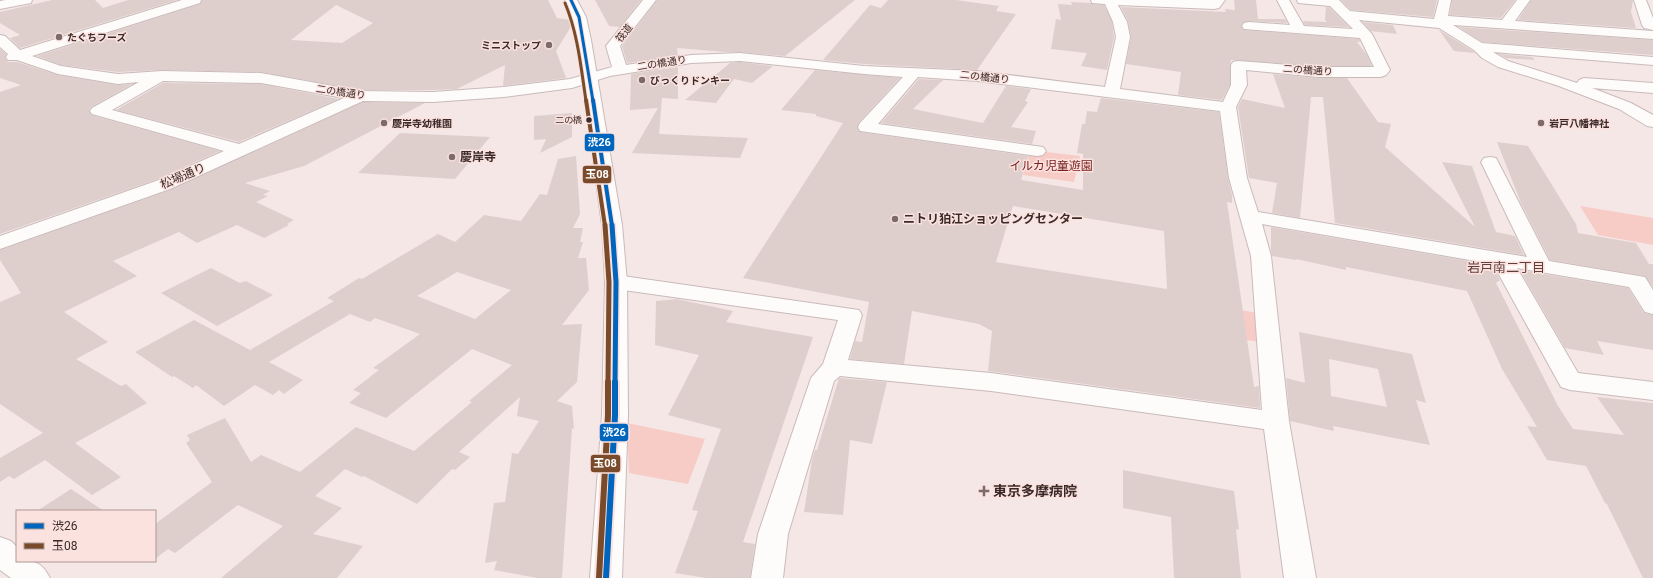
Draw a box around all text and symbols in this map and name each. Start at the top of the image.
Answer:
street label: 筏道 [613,22,635,44]
marker: たぐちフーズ [54,32,64,42]
place label: たぐちフーズ [67,32,127,43]
place label: ミニストップ [481,40,541,51]
marker: ミニストップ [544,40,554,50]
street label: 二の橋通り [636,54,688,72]
street label: 二の橋通り [1283,63,1333,77]
street label: 二の橋通り [960,69,1010,85]
marker: びっくりドンキー [637,75,647,85]
place label: びっくりドンキー [650,75,730,86]
street label: 二の橋通り [315,83,367,101]
place label: 二の橋 [555,115,582,125]
marker: 二の橋 [584,115,594,125]
marker: 慶岸寺幼稚園 [379,118,389,128]
place label: 慶岸寺幼稚園 [392,118,452,129]
marker: 岩戸八幡神社 [1536,118,1546,128]
place label: 岩戸八幡神社 [1549,118,1610,129]
line badge: 渋26 [584,133,615,152]
text: 渋26 [587,136,611,149]
place label: 慶岸寺 [460,150,496,164]
marker: 慶岸寺 [447,152,457,162]
park label: イルカ児童遊園 [1009,159,1093,173]
street label: 松場通り [158,160,208,192]
line badge: 玉08 [582,165,612,184]
text: 玉08 [585,168,609,181]
place label: ニトリ狛江ショッピングセンター [903,212,1083,226]
marker: ニトリ狛江ショッピングセンター [890,214,900,224]
district label: 岩戸南二丁目 [1467,260,1545,275]
line badge: 渋26 [599,423,629,442]
text: 渋26 [602,426,626,439]
line badge: 玉08 [590,454,621,473]
text: 玉08 [593,457,617,470]
place label: 東京多摩病院 [993,483,1077,499]
marker: 東京多摩病院 [978,485,990,497]
legend [16,510,156,562]
text: 渋26 [52,519,78,533]
text: 玉08 [52,539,78,553]

